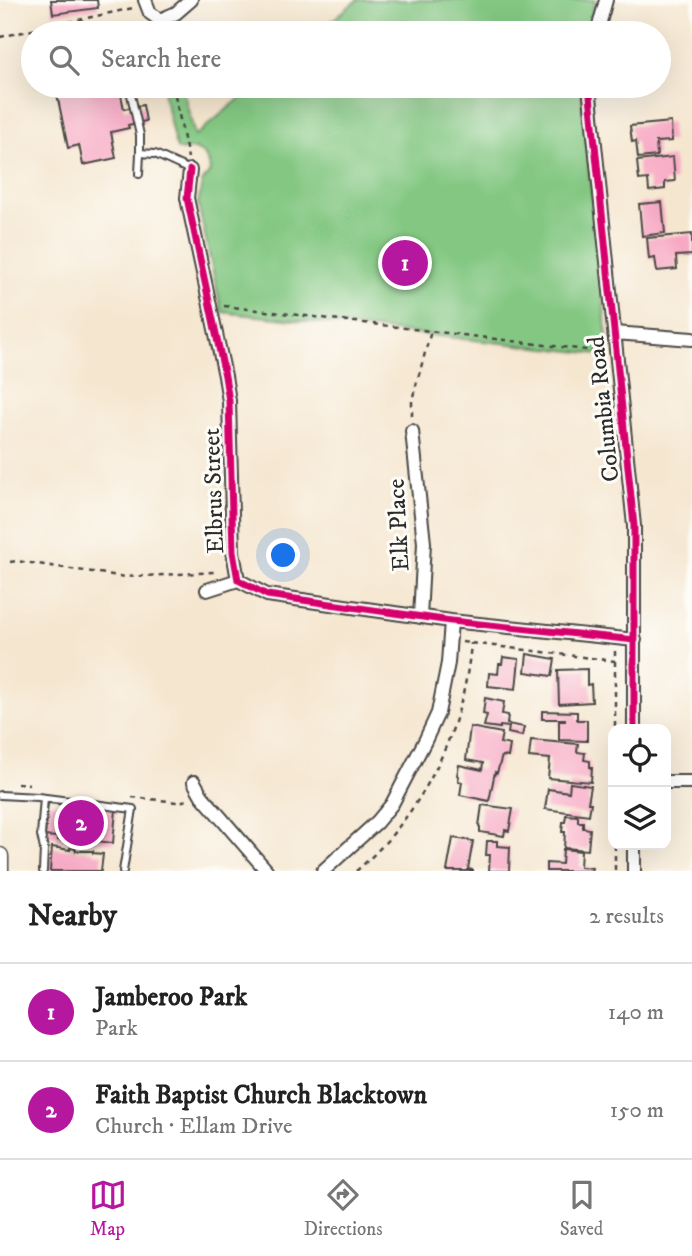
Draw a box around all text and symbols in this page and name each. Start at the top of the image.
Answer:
search box [21,21,671,98]
icon: search [45,41,83,79]
text: Search here [101,43,221,76]
pin: 1 [382,237,428,289]
street label: Columbia Road [581,334,627,483]
street label: Elbrus Street [197,427,231,554]
street label: Elk Place [382,478,416,572]
your location [266,538,300,572]
map controls [608,724,671,850]
button: locate [608,724,671,787]
button: layers [608,787,671,850]
pin: 2 [58,797,104,849]
text: Nearby [28,898,117,935]
text: 2 results [589,902,664,931]
text: Jamberoo Park [95,981,247,1014]
text: 1 [47,998,55,1027]
text: 140 m [608,998,664,1027]
text: Park [95,1014,138,1043]
text: Faith Baptist Church Blacktown [95,1079,427,1112]
text: 2 [45,1096,57,1125]
text: 150 m [610,1096,664,1125]
text: Church · Ellam Drive [95,1112,292,1141]
tab: Map [89,1176,127,1241]
tab: Directions [304,1176,383,1241]
tab: Saved [560,1176,603,1241]

